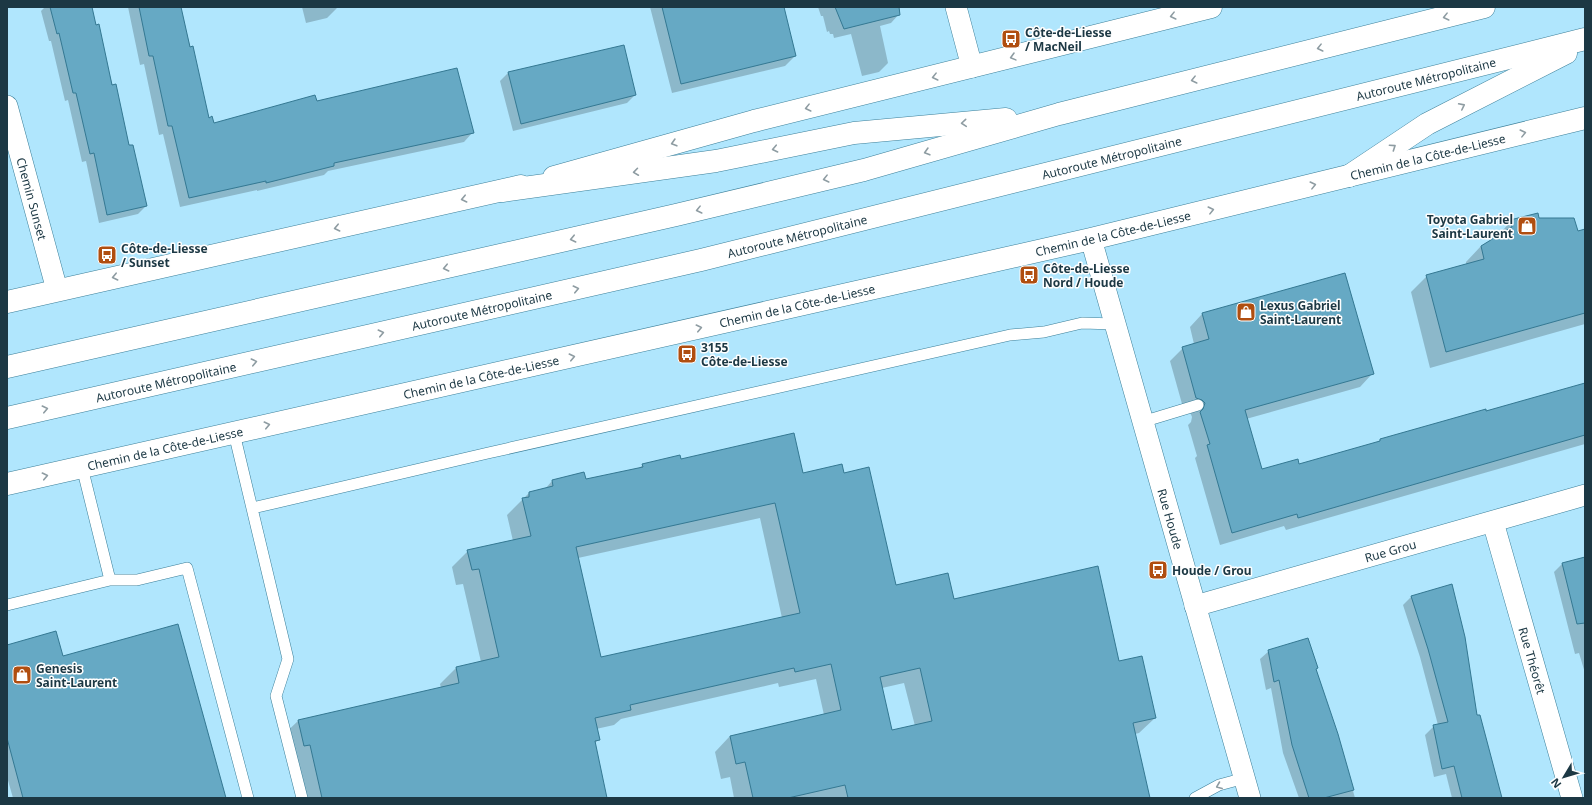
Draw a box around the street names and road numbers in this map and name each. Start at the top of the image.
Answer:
street label: Autoroute Métropolitaine [1354,53,1498,104]
street label: Chemin de la Côte-de-Liesse [1348,129,1507,184]
street label: Autoroute Métropolitaine [1040,132,1184,183]
street label: Chemin Sunset [13,155,52,243]
street label: Chemin de la Côte-de-Liesse [1034,206,1193,260]
street label: Autoroute Métropolitaine [726,210,869,262]
street label: Chemin de la Côte-de-Liesse [717,280,877,331]
street label: Autoroute Métropolitaine [410,286,554,334]
street label: Chemin de la Côte-de-Liesse [401,351,561,403]
street label: Autoroute Métropolitaine [94,358,238,406]
street label: Chemin de la Côte-de-Liesse [85,422,245,474]
street label: Rue Houde [1154,486,1187,552]
street label: Rue Grou [1362,535,1418,566]
street label: Rue Théorêt [1515,625,1550,696]

